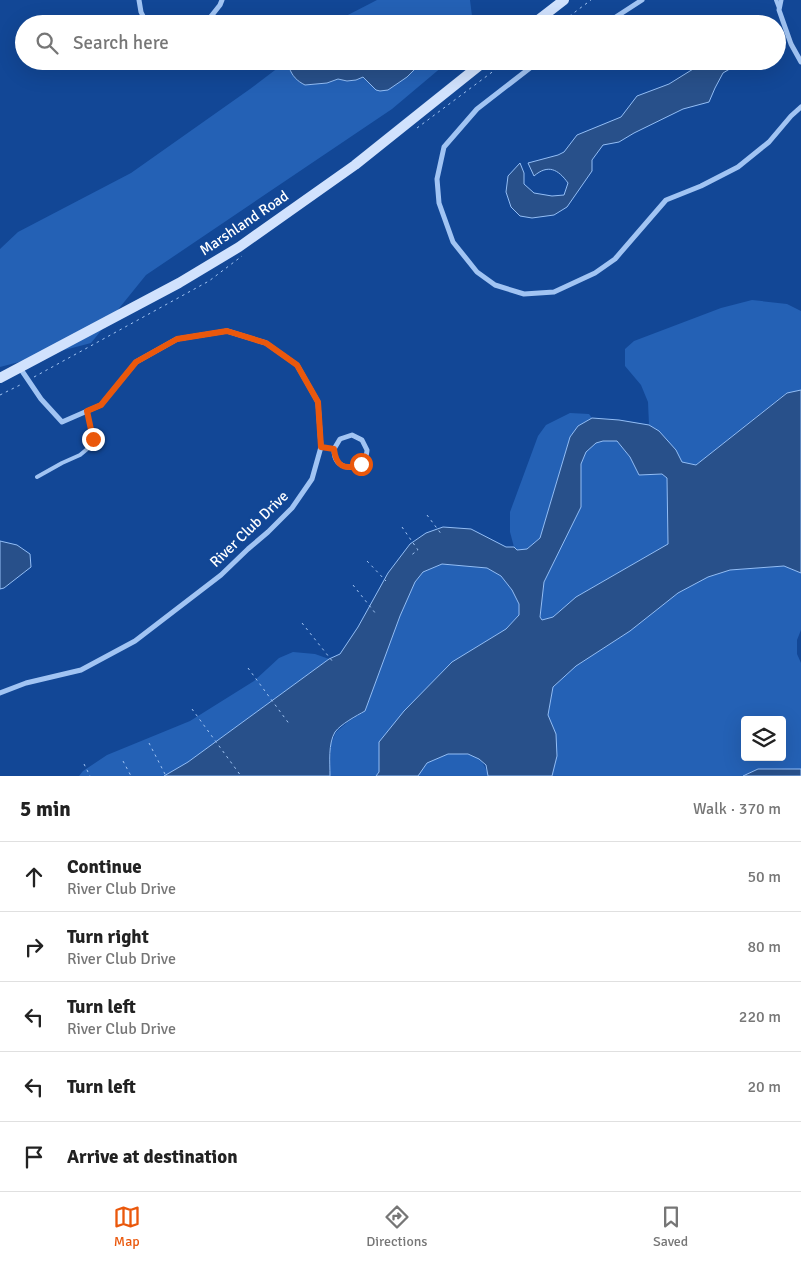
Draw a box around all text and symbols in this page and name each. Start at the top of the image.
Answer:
search box [15,15,786,70]
icon: search [33,29,61,57]
text: Search here [73,31,169,55]
street label: Marshland Road [196,187,292,259]
route end [82,428,105,451]
route start [350,453,373,476]
street label: River Club Drive [206,487,292,571]
map controls [741,716,786,761]
button: layers [741,716,786,761]
text: 5 min [20,796,71,822]
text: Walk · 370 m [693,799,781,819]
text: Continue [67,855,142,879]
icon: ahead [20,863,48,891]
text: 50 m [747,867,781,887]
text: River Club Drive [67,879,176,899]
text: Turn right [67,925,149,949]
icon: right [20,933,48,961]
text: 80 m [747,937,781,957]
text: River Club Drive [67,949,176,969]
text: Turn left [67,995,136,1019]
icon: left [20,1003,48,1031]
text: 220 m [739,1007,781,1027]
text: River Club Drive [67,1019,176,1039]
icon: left [20,1073,48,1101]
text: Turn left [67,1075,136,1099]
text: 20 m [747,1077,781,1097]
icon: arrive [20,1143,48,1171]
text: Arrive at destination [67,1145,238,1169]
tab: Map [113,1203,141,1250]
tab: Directions [366,1203,427,1250]
tab: Saved [653,1203,688,1250]

